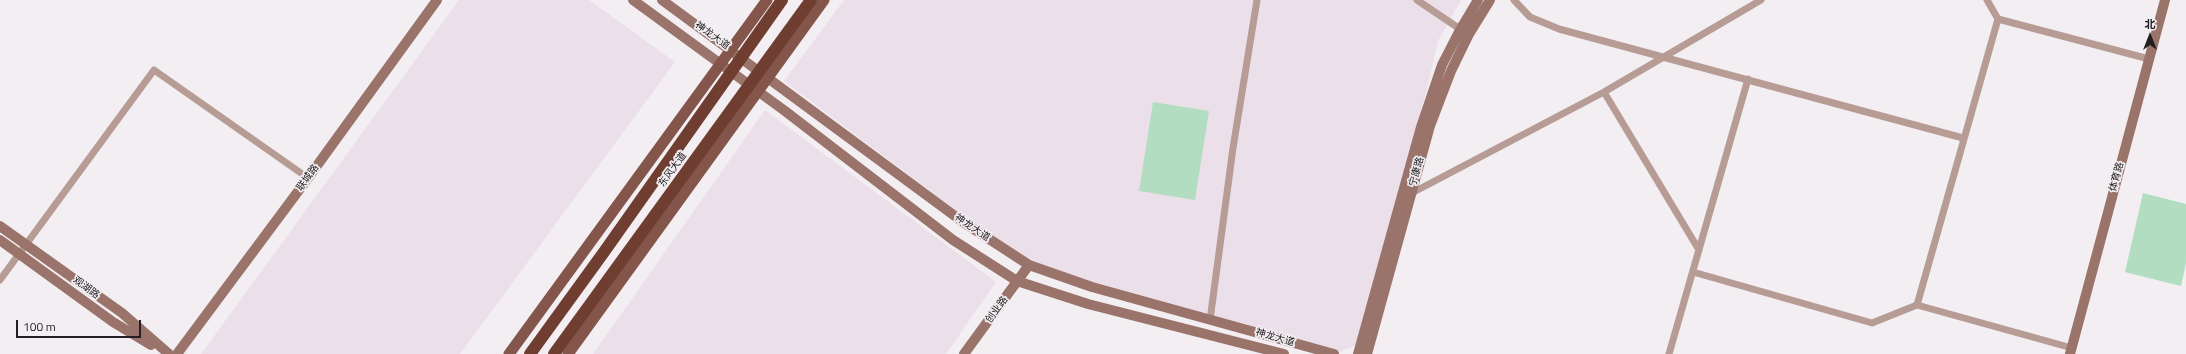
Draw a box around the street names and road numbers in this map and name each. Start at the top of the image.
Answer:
street label: 神龙大道 [692,19,732,53]
street label: 东风大道 [656,150,690,190]
street label: 宁康路 [1407,156,1427,188]
street label: 体育路 [2107,161,2127,193]
street label: 联城路 [294,162,322,194]
street label: 神龙大道 [952,212,992,244]
street label: 观湖路 [70,274,102,302]
street label: 创业路 [983,294,1011,326]
street label: 神龙大道 [1254,327,1296,349]

